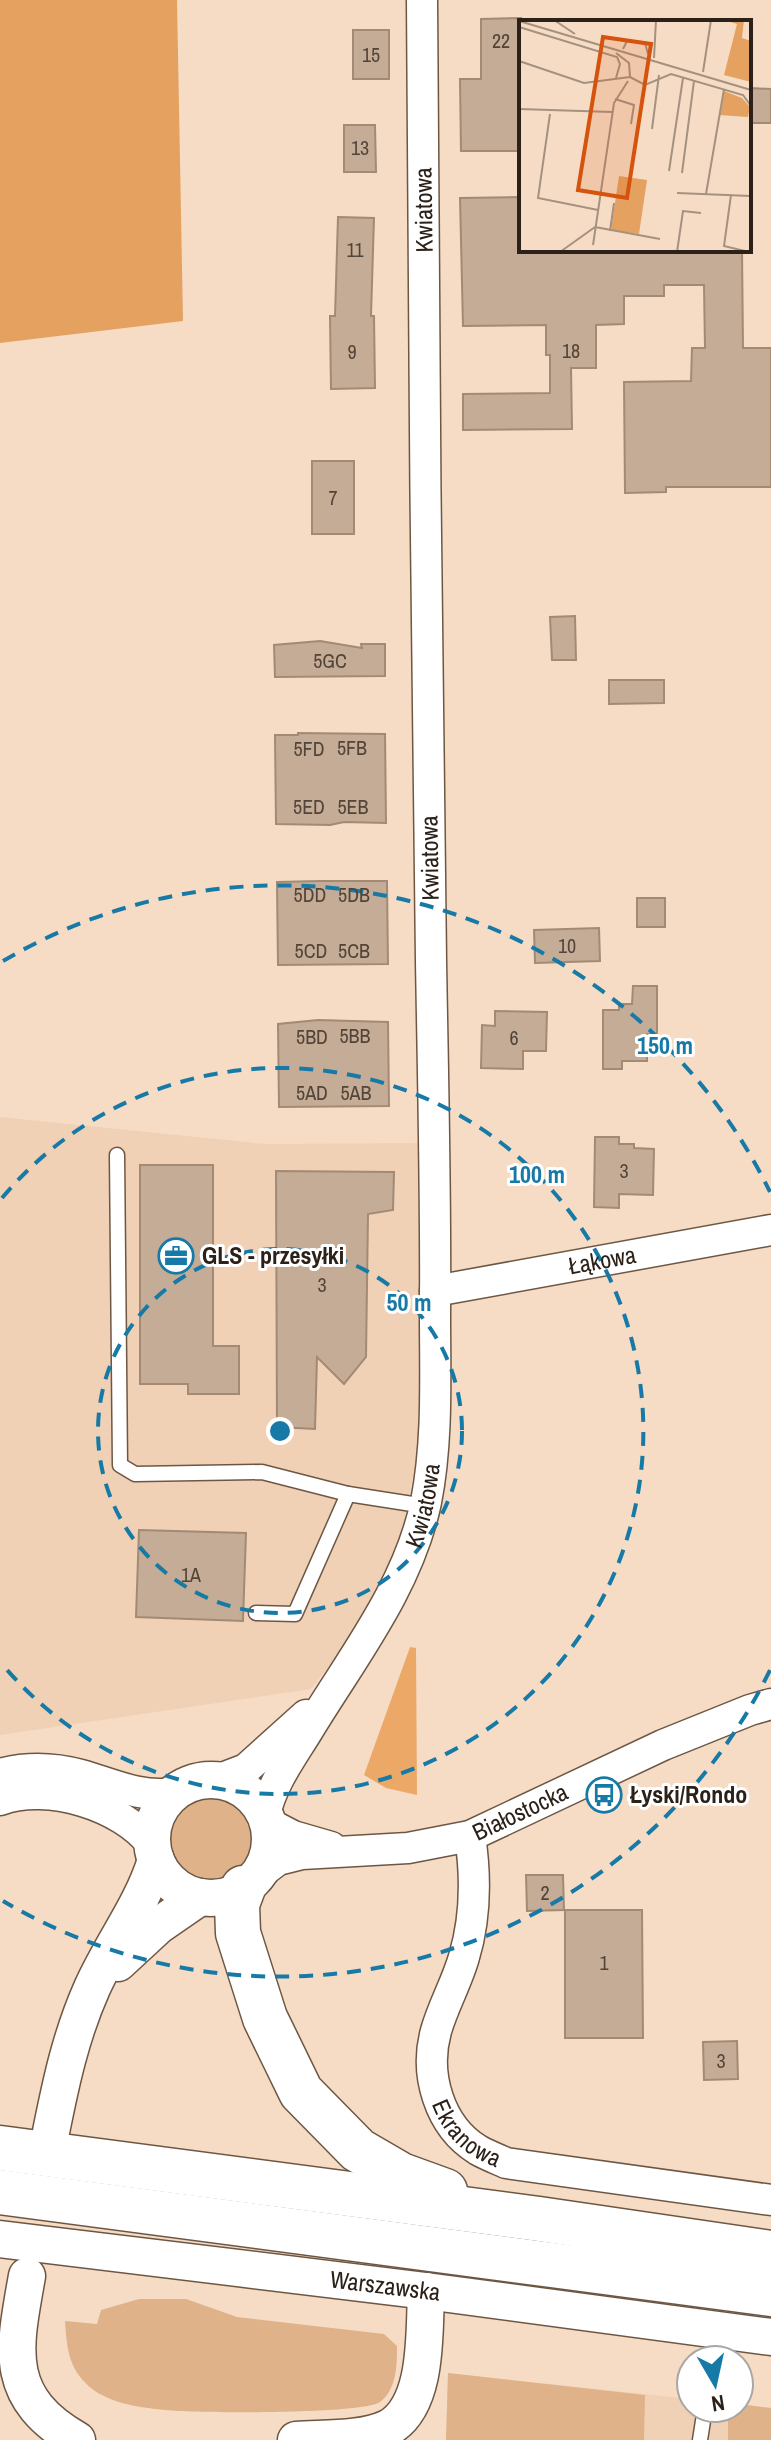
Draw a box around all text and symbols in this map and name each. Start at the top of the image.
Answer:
inset map [519,20,751,252]
house number: 22 [492,27,510,54]
house number: 15 [362,41,380,68]
house number: 13 [351,134,369,161]
street label: Kwiatowa [406,167,440,253]
house number: 11 [346,236,364,263]
house number: 18 [562,337,580,364]
house number: 9 [347,338,357,365]
house number: 7 [328,484,338,511]
house number: 5GC [313,647,347,674]
house number: 5FB [337,734,367,761]
house number: 5FD [294,735,324,762]
house number: 5ED [293,793,325,820]
house number: 5EB [338,793,369,820]
street label: Kwiatowa [412,815,446,901]
house number: 5DD [294,881,326,908]
house number: 5DB [338,881,370,908]
house number: 10 [558,932,576,959]
house number: 5CD [295,937,327,964]
house number: 5CB [338,937,370,964]
house number: 5BB [340,1022,371,1049]
house number: 5BD [296,1023,328,1050]
house number: 6 [509,1024,519,1051]
text: 150 m [637,1029,693,1061]
house number: 5AD [296,1079,328,1106]
house number: 5AB [341,1079,372,1106]
house number: 3 [619,1157,629,1184]
text: 100 m [509,1158,565,1190]
office icon: GLS - przesyłki [157,1237,195,1275]
street label: Łąkowa [566,1238,638,1281]
place label: GLS - przesyłki [202,1239,344,1271]
house number: 3 [317,1271,327,1298]
text: 50 m [387,1286,431,1318]
centre of rings [266,1417,294,1445]
street label: Kwiatowa [397,1462,447,1552]
house number: 1A [181,1561,201,1588]
street label: Białostocka [467,1775,573,1848]
bus stop icon: Łyski/Rondo [585,1776,623,1814]
place label: Łyski/Rondo [630,1778,747,1810]
house number: 2 [540,1879,550,1906]
house number: 1 [599,1949,609,1976]
house number: 3 [716,2047,726,2074]
street label: Ekranowa [425,2094,506,2174]
street label: Warszawska [328,2262,442,2308]
north arrow [675,2344,755,2424]
text: N [709,2388,727,2420]

